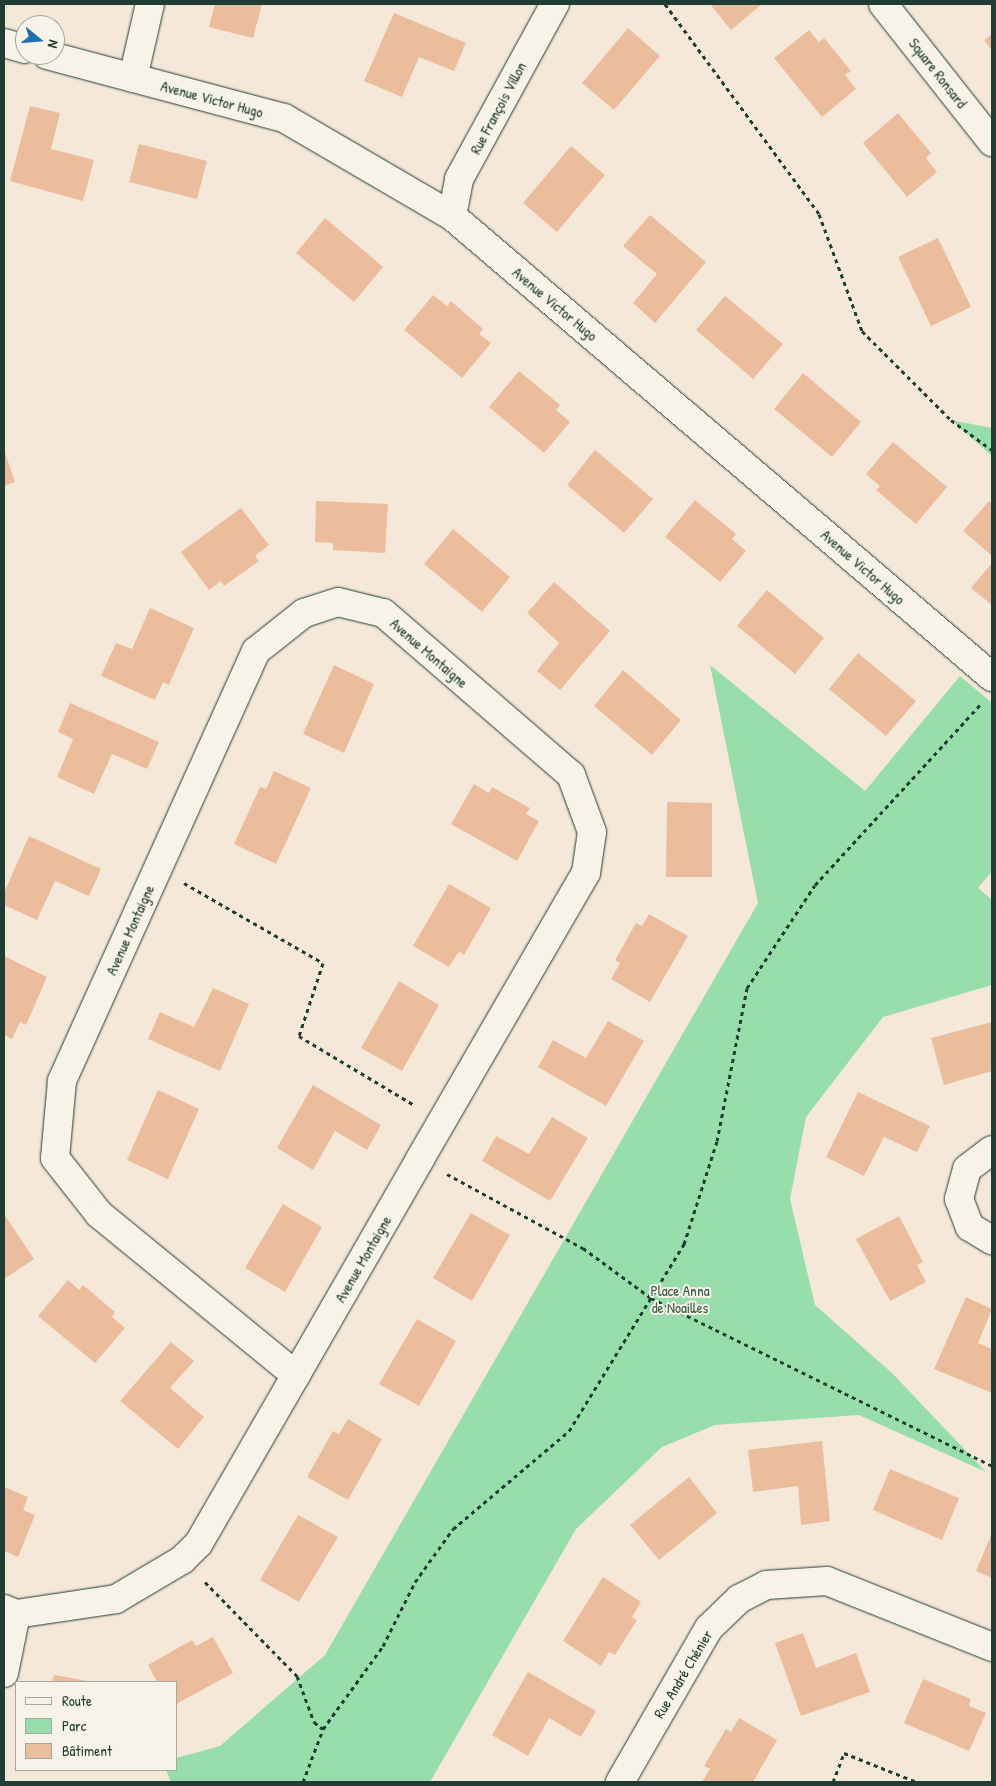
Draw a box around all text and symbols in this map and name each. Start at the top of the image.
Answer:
north arrow [15,15,65,65]
street label: Square Ronsard [905,34,971,112]
text: N [44,38,64,51]
street label: Rue François Villon [466,59,530,157]
street label: Avenue Victor Hugo [159,77,265,121]
street label: Avenue Victor Hugo [509,263,601,345]
street label: Avenue Victor Hugo [817,526,909,608]
street label: Avenue Montaigne [386,614,472,692]
street label: Avenue Montaigne [102,882,158,978]
street label: Avenue Montaigne [331,1212,395,1306]
park label: Place Anna de Noailles [650,1281,710,1316]
street label: Rue André Chénier [650,1627,716,1721]
legend [15,1681,178,1771]
text: Route [62,1690,92,1711]
text: Parc [62,1715,87,1736]
text: Bâtiment [62,1740,112,1761]

